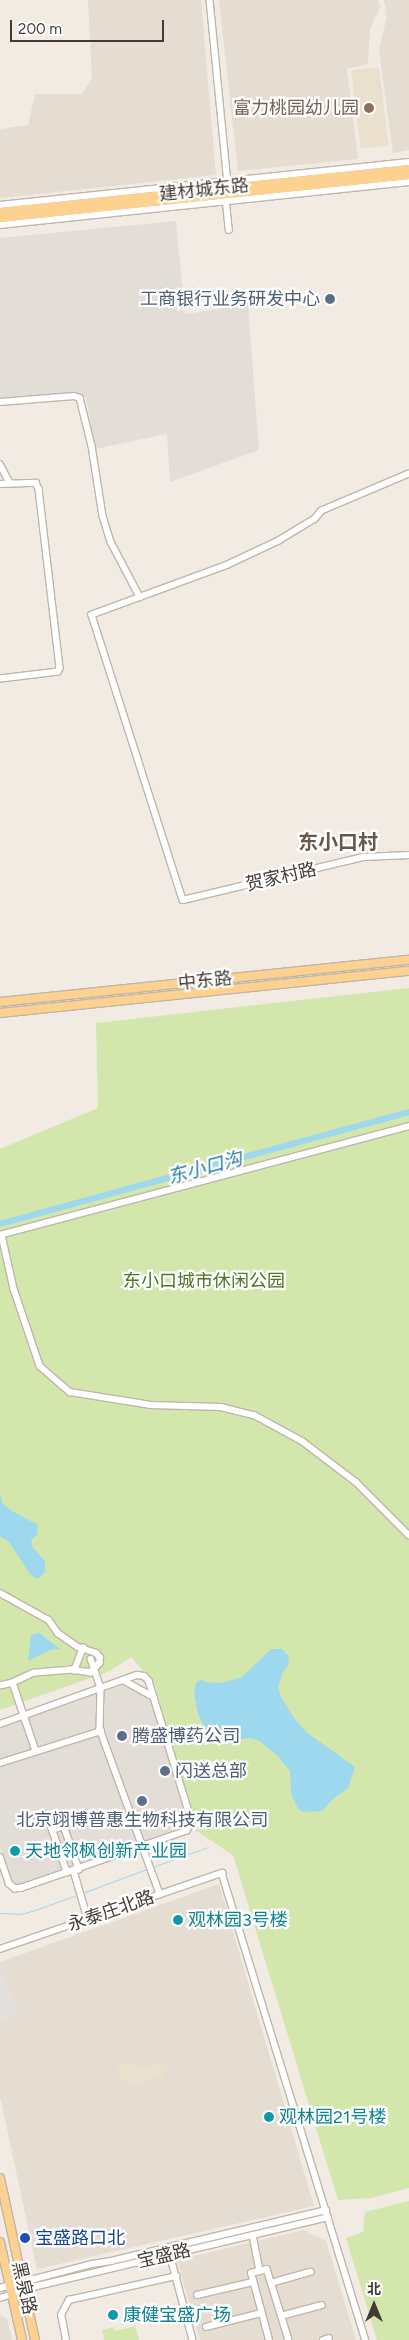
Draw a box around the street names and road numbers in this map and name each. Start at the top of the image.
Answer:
street label: 建材城东路 [158,175,250,205]
street label: 贺家村路 [243,858,319,896]
street label: 中东路 [177,967,233,995]
street label: 永泰庄北路 [65,1886,157,1936]
street label: 宝盛路 [135,2239,193,2273]
street label: 黑泉路 [7,2259,41,2317]

